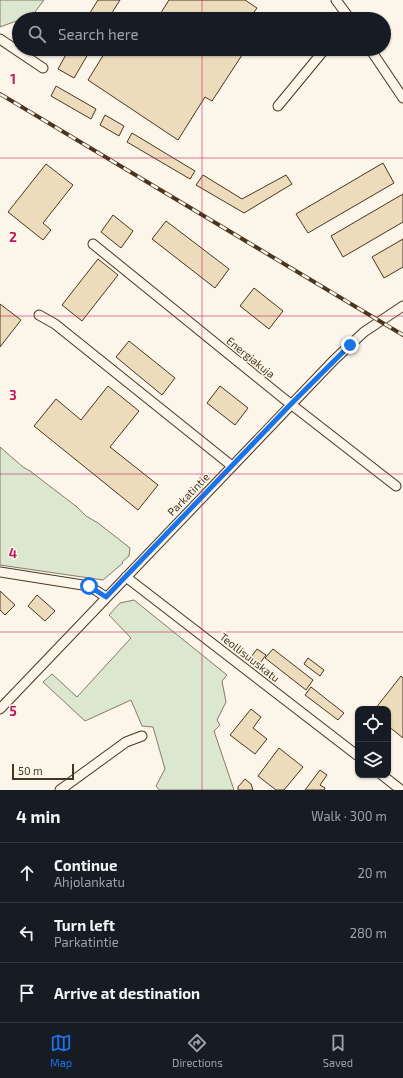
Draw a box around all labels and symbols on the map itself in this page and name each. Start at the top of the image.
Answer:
text: 1 [10,71,16,87]
text: 2 [9,229,17,245]
street label: Energiakuja [224,334,278,381]
route end [341,336,359,354]
text: 3 [9,387,17,403]
street label: Parkatintie [164,470,212,518]
text: 4 [9,545,17,561]
route start [80,577,98,595]
street label: Teollisuuskatu [217,630,283,684]
text: 5 [9,703,17,719]
scale bar [12,762,74,781]

